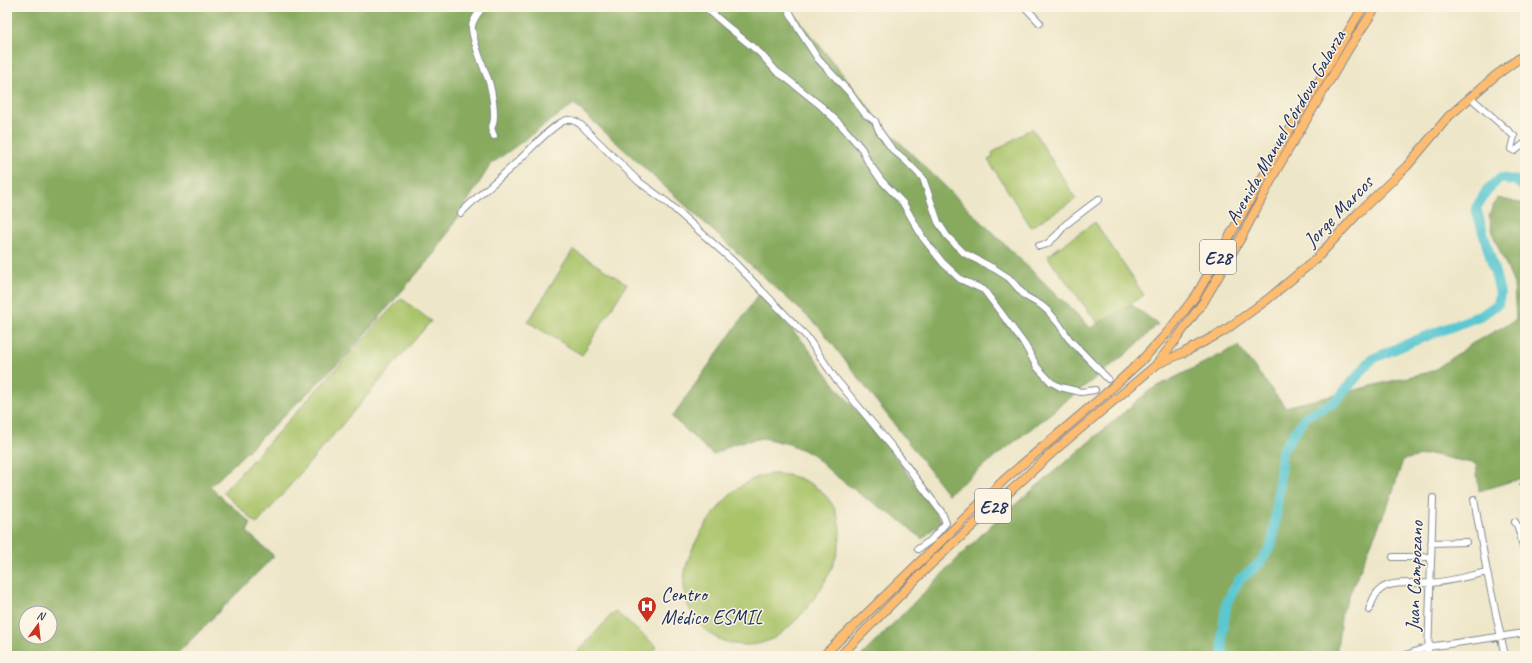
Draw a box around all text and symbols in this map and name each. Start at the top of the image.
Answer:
street label: Avenida Manuel Córdova Galarza [1219,24,1352,229]
street label: Jorge Marcos [1298,169,1380,253]
road number: E28 [1200,240,1236,274]
road number: E28 [975,489,1011,523]
street label: Juan Campozano [1400,520,1429,632]
place label: Centro Médico ESMIL [661,582,763,630]
hospital icon: Centro Médico ESMIL [636,595,658,623]
north arrow [18,605,58,645]
text: N [35,608,48,624]

